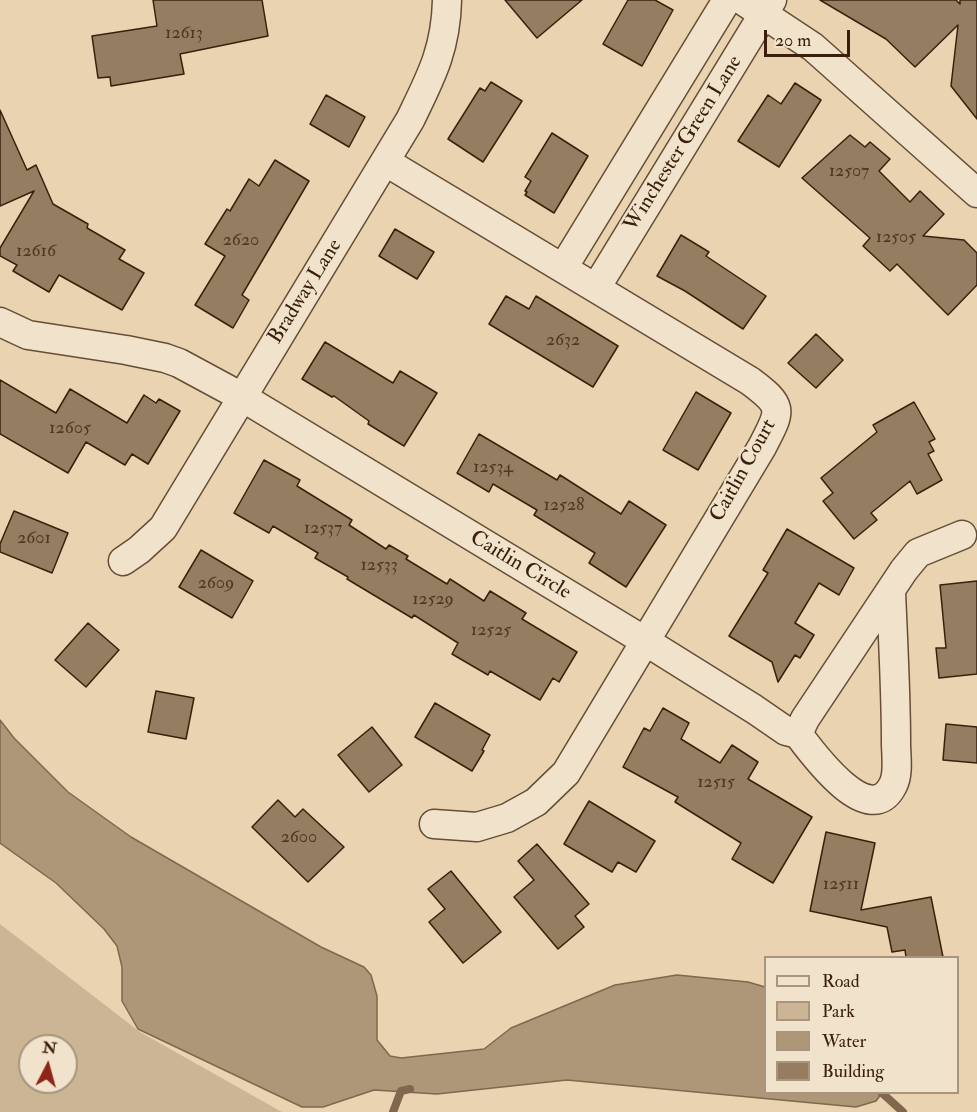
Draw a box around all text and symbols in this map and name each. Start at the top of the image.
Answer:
scale bar [767,18,852,56]
house number: 12613 [165,23,203,45]
text: 20 m [775,29,811,52]
street label: Winchester Green Lane [620,51,748,237]
house number: 12507 [829,161,869,183]
house number: 12505 [876,227,916,249]
house number: 2620 [223,230,259,252]
street label: Bradway Lane [264,235,348,349]
house number: 12616 [16,241,56,263]
house number: 2632 [546,330,580,352]
street label: Caitlin Court [705,415,783,527]
house number: 12605 [49,418,91,440]
house number: 12534 [473,457,513,479]
house number: 12528 [544,495,584,517]
house number: 12537 [304,518,342,540]
street label: Caitlin Circle [465,526,575,606]
house number: 2601 [17,528,51,550]
house number: 12533 [360,555,398,577]
house number: 2609 [198,573,234,595]
house number: 12529 [412,589,454,611]
house number: 12525 [471,620,511,642]
house number: 12515 [697,772,735,794]
house number: 2600 [281,827,317,849]
house number: 12511 [823,874,859,896]
legend [764,956,959,1094]
text: Road [822,970,860,993]
text: Park [822,1000,855,1023]
text: Water [822,1030,866,1053]
north arrow [18,1034,78,1094]
text: N [41,1037,58,1059]
text: Building [822,1060,884,1083]

